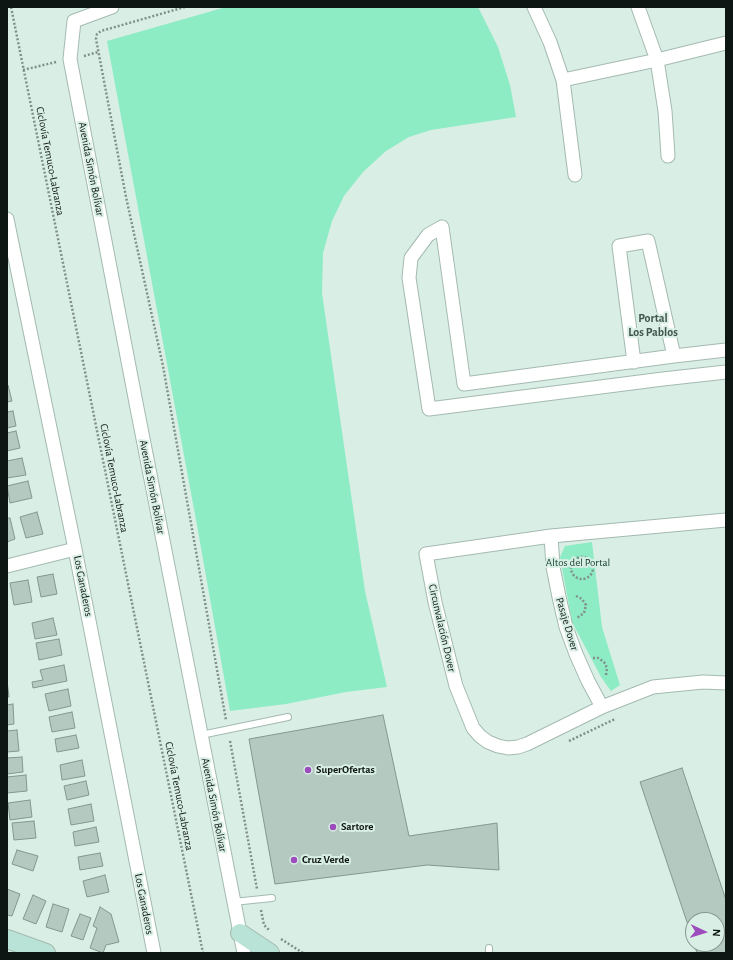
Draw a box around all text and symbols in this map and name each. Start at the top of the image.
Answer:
street label: Ciclovía Temuco-Labranza [33,105,67,217]
street label: Avenida Simón Bolívar [75,121,107,217]
district label: Portal Los Pablos [628,311,678,339]
street label: Ciclovía Temuco-Labranza [97,422,131,534]
street label: Avenida Simón Bolívar [136,439,168,535]
street label: Los Ganaderos [71,554,95,618]
park label: Altos del Portal [546,556,610,570]
street label: Circunvalación Dover [425,583,459,673]
street label: Pasaje Dover [553,596,581,652]
street label: Ciclovía Temuco-Labranza [162,740,196,852]
street label: Avenida Simón Bolívar [198,757,230,853]
place label: SuperOfertas [316,763,375,777]
marker: SuperOfertas [303,765,313,775]
place label: Sartore [341,820,373,834]
marker: Sartore [328,822,338,832]
place label: Cruz Verde [302,853,349,867]
marker: Cruz Verde [289,855,299,865]
street label: Los Ganaderos [132,872,156,936]
north arrow [685,912,725,952]
text: N [711,929,722,937]

